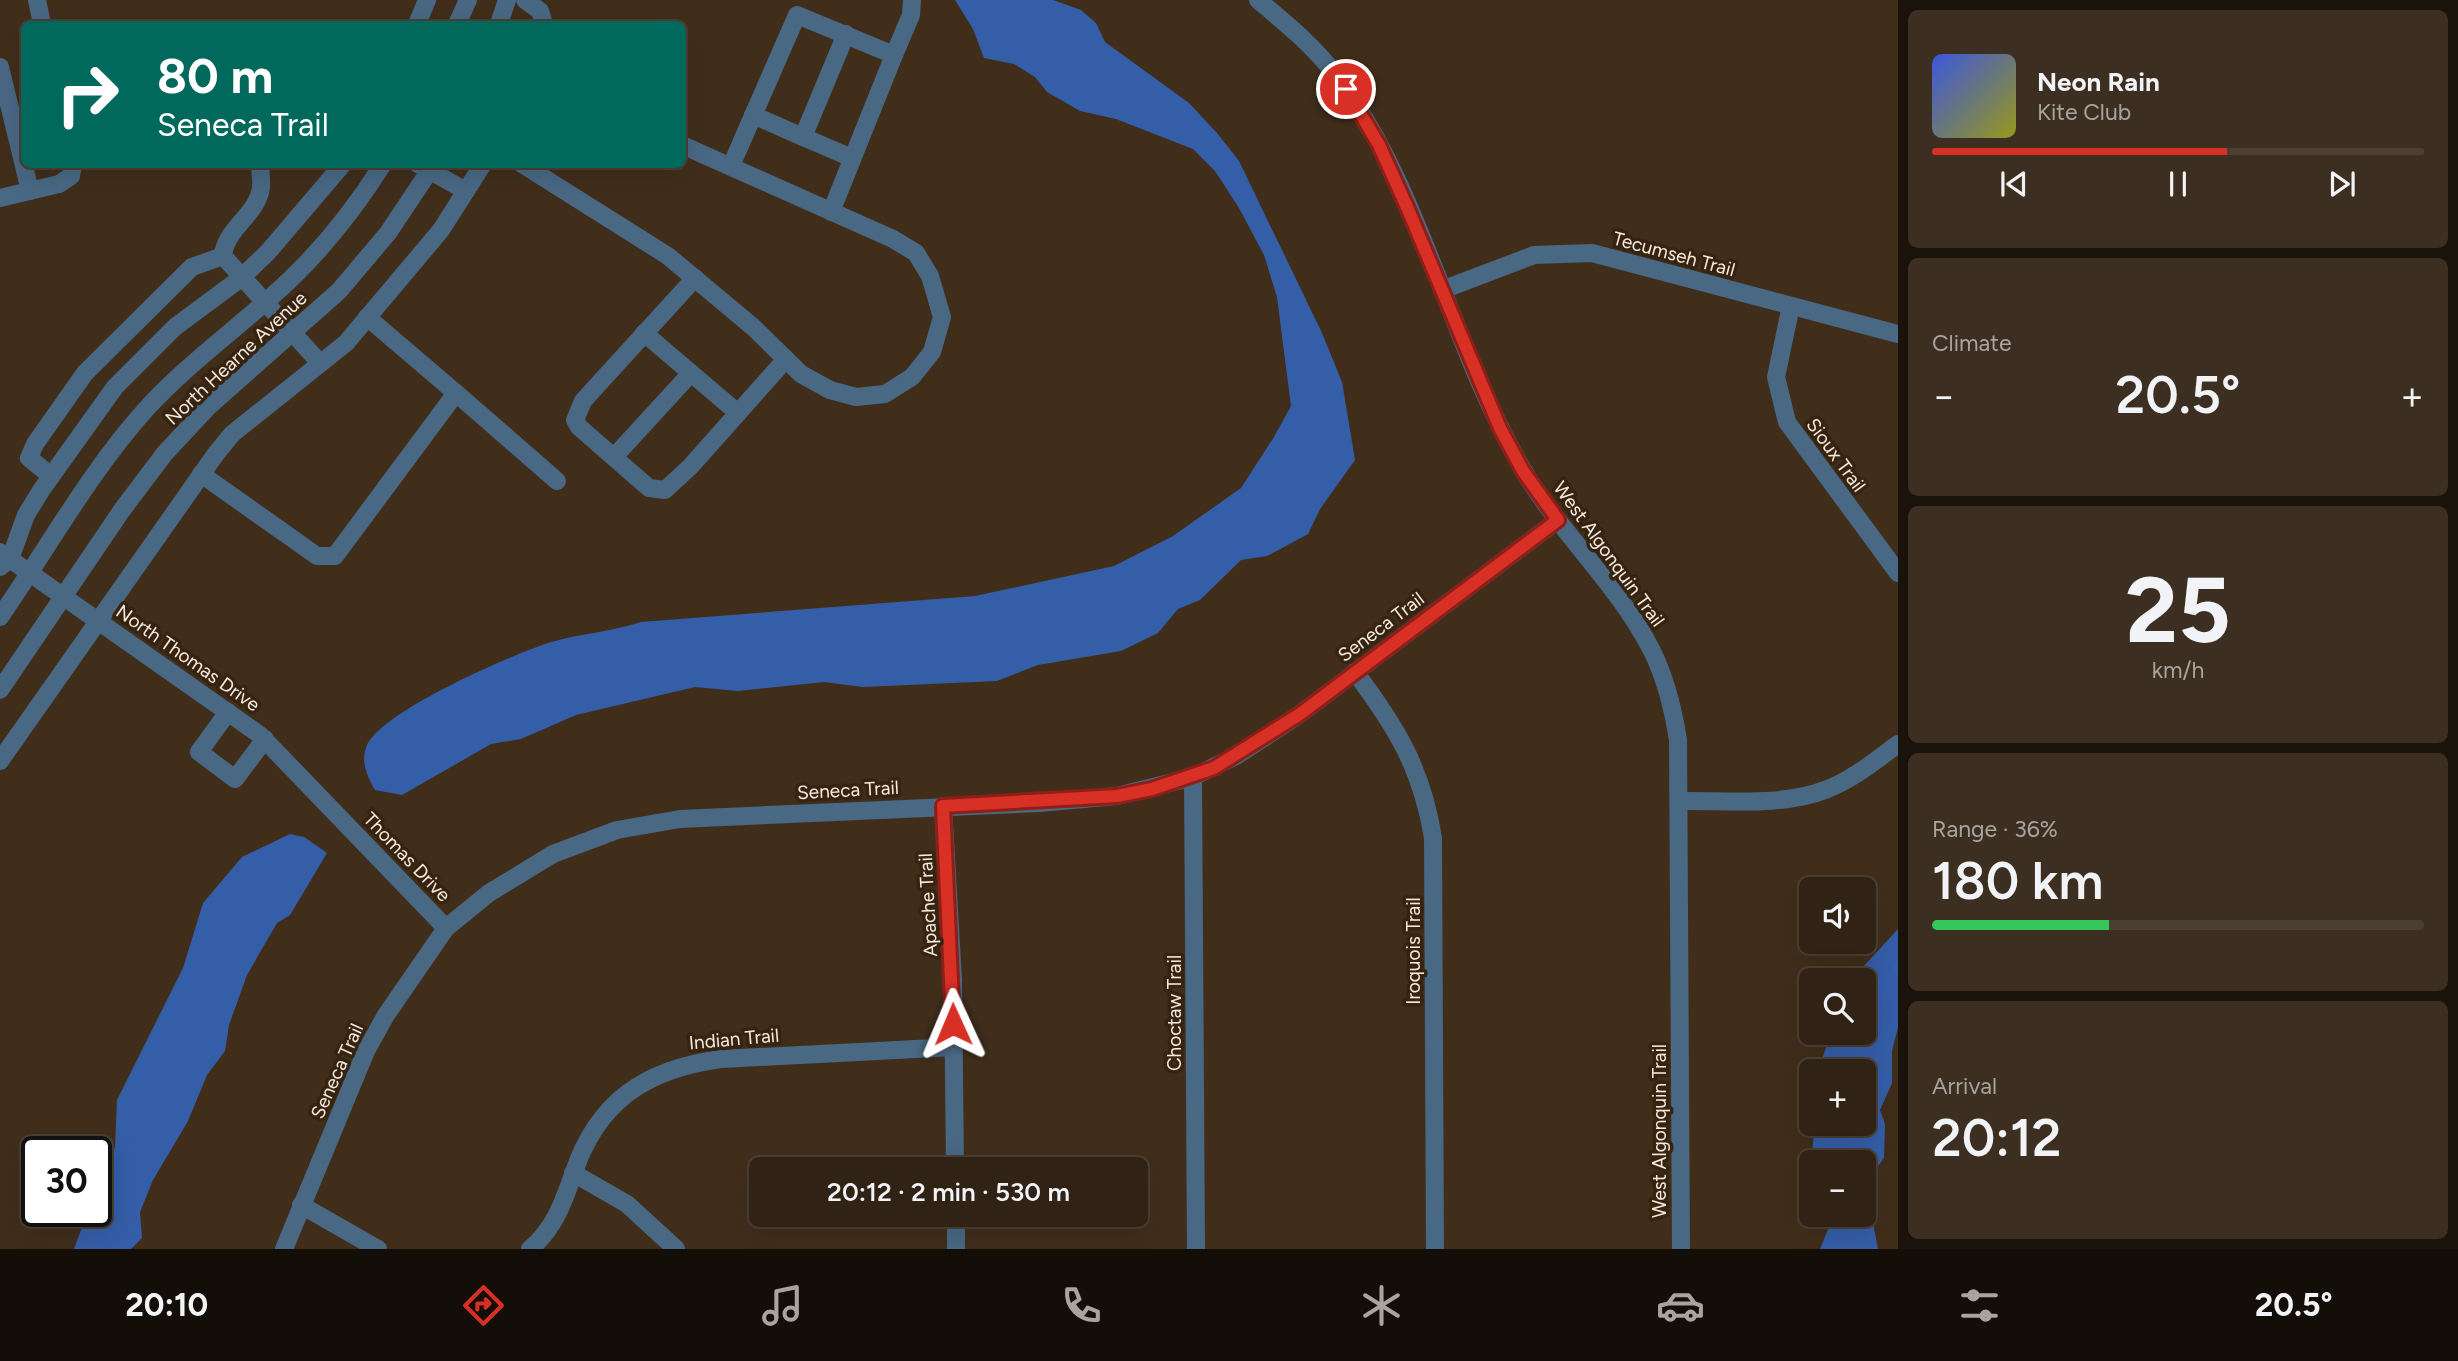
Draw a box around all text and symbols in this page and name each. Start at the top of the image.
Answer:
text: 80 m [157,46,273,105]
icon: right [42,49,133,140]
pin [1316,59,1376,119]
text: Neon Rain [2037,66,2160,98]
icon: arrive [1327,70,1365,108]
text: Kite Club [2037,98,2131,126]
text: Seneca Trail [157,106,329,144]
icon: previous [1995,165,2033,203]
icon: pause [2159,165,2197,203]
icon: next [2323,165,2361,203]
street label: Tecumseh Trail [1610,227,1738,281]
street label: North Hearne Avenue [160,286,312,430]
text: Climate [1932,329,2011,357]
text: 20.5° [2116,364,2240,426]
text: − [1932,373,1956,419]
text: + [2400,373,2424,419]
street label: Sioux Trail [1802,414,1870,496]
street label: West Algonquin Trail [1549,477,1669,631]
text: 25 [2125,556,2231,665]
street label: Seneca Trail [1333,587,1429,667]
street label: North Thomas Drive [112,600,264,716]
text: km/h [2152,656,2204,684]
street label: Seneca Trail [796,776,900,804]
street label: Thomas Drive [359,807,455,907]
text: Range · 36% [1932,815,2058,843]
text: 180 km [1932,850,2104,912]
street label: Apache Trail [914,852,942,958]
map controls [1799,877,1876,1227]
button: sound [1799,877,1876,954]
street label: Iroquois Trail [1402,897,1425,1005]
street label: Choctaw Trail [1163,955,1186,1071]
button: search [1799,968,1876,1045]
position arrow [916,987,990,1061]
street label: Seneca Trail [306,1020,368,1122]
street label: Indian Trail [688,1024,780,1054]
street label: West Algonquin Trail [1648,1044,1671,1218]
button: + [1799,1059,1876,1136]
text: Arrival [1932,1072,1997,1100]
text: 20:12 [1932,1107,2061,1169]
speed limit sign: 30 [21,1136,112,1227]
button: − [1799,1150,1876,1227]
text: 20:12 · 2 min · 530 m [827,1176,1070,1208]
icon: directions [459,1281,508,1330]
icon: music [758,1281,807,1330]
icon: phone [1057,1281,1106,1330]
icon: climate [1357,1281,1406,1330]
icon: car [1656,1281,1705,1330]
icon: filters [1955,1281,2004,1330]
text: 20:10 [125,1286,208,1324]
text: 20.5° [2255,1286,2333,1324]

